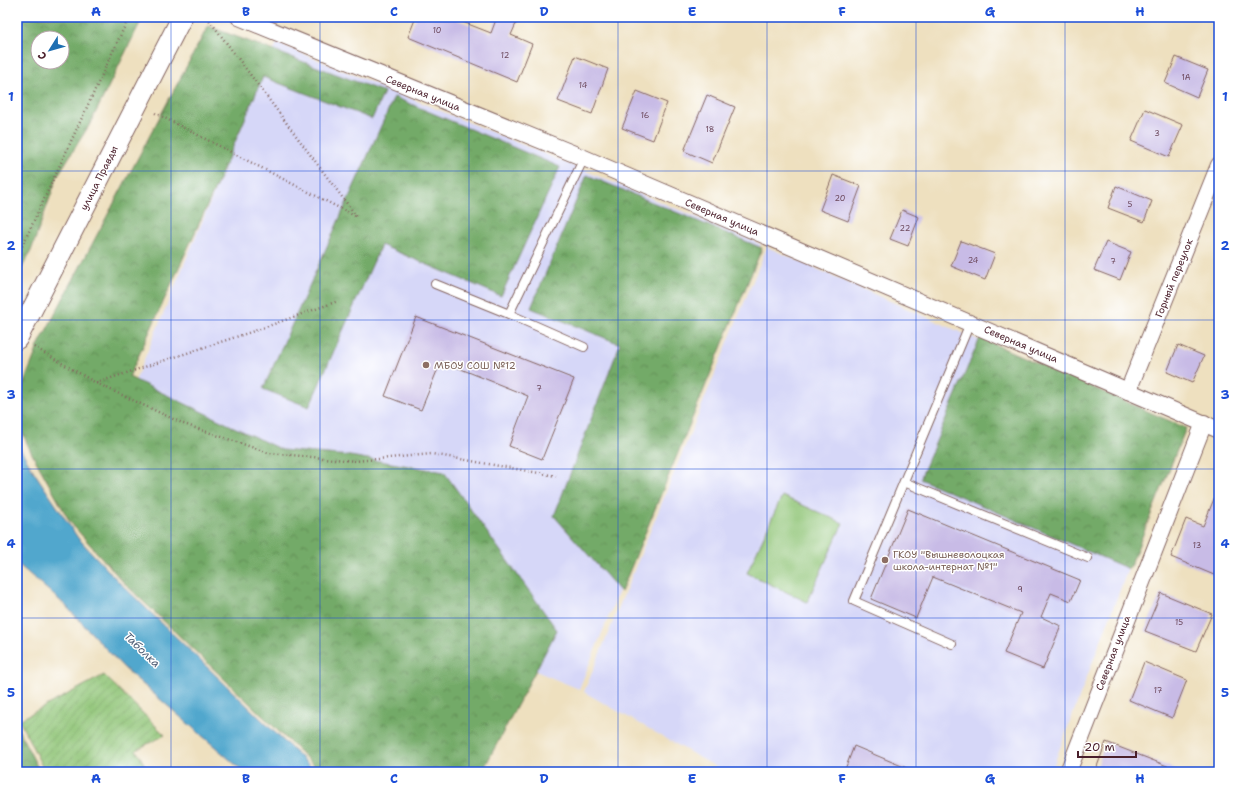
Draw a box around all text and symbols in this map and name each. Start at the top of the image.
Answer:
text: A [91,3,101,20]
text: B [242,3,250,20]
text: C [390,3,398,20]
text: D [539,3,549,20]
text: E [688,3,697,20]
text: F [838,3,846,20]
text: G [985,3,996,20]
text: H [1135,3,1145,20]
house number: 10 [433,25,441,36]
north arrow [30,30,70,70]
text: С [34,48,50,63]
house number: 12 [501,50,510,61]
street label: Северная улица [384,72,463,114]
house number: 1А [1181,72,1191,83]
house number: 14 [579,80,588,91]
text: 1 [8,88,14,105]
text: 1 [1222,88,1228,105]
house number: 16 [641,110,650,121]
house number: 18 [706,124,714,135]
house number: 3 [1154,128,1160,139]
street label: улица Правды [77,144,121,212]
house number: 20 [835,193,845,204]
street label: Северная улица [683,196,762,239]
house number: 5 [1128,199,1133,210]
house number: 22 [900,223,911,234]
street label: Горный переулок [1152,236,1196,319]
text: 2 [6,237,16,254]
text: 2 [1220,237,1230,254]
house number: 24 [968,255,979,266]
house number: 7 [1110,256,1116,267]
street label: Северная улица [982,323,1061,366]
place label: МБОУ СОШ №12 [434,359,516,372]
marker: МБОУ СОШ №12 [421,360,431,370]
house number: 7 [536,383,542,394]
text: 3 [6,386,16,403]
text: 3 [1220,386,1230,403]
text: 4 [6,535,16,552]
text: 4 [1220,535,1230,552]
house number: 13 [1193,540,1201,551]
place label: ГКОУ "Вышневолоцкая школа-интернат №1" [893,548,1005,573]
marker: ГКОУ "Вышневолоцкая школа-интернат №1" [880,555,890,565]
house number: 9 [1017,584,1023,595]
street label: Северная улица [1093,613,1134,692]
house number: 15 [1175,617,1183,628]
water label: Таболка [121,629,163,671]
text: 5 [7,684,15,701]
text: 5 [1221,684,1229,701]
house number: 17 [1154,685,1163,696]
scale bar [1078,733,1136,759]
text: 20 m [1084,739,1115,755]
text: A [91,770,101,787]
text: B [242,770,250,787]
text: C [390,770,398,787]
text: D [539,770,549,787]
text: E [688,770,697,787]
text: F [838,770,846,787]
text: G [985,770,996,787]
text: H [1135,770,1145,787]

